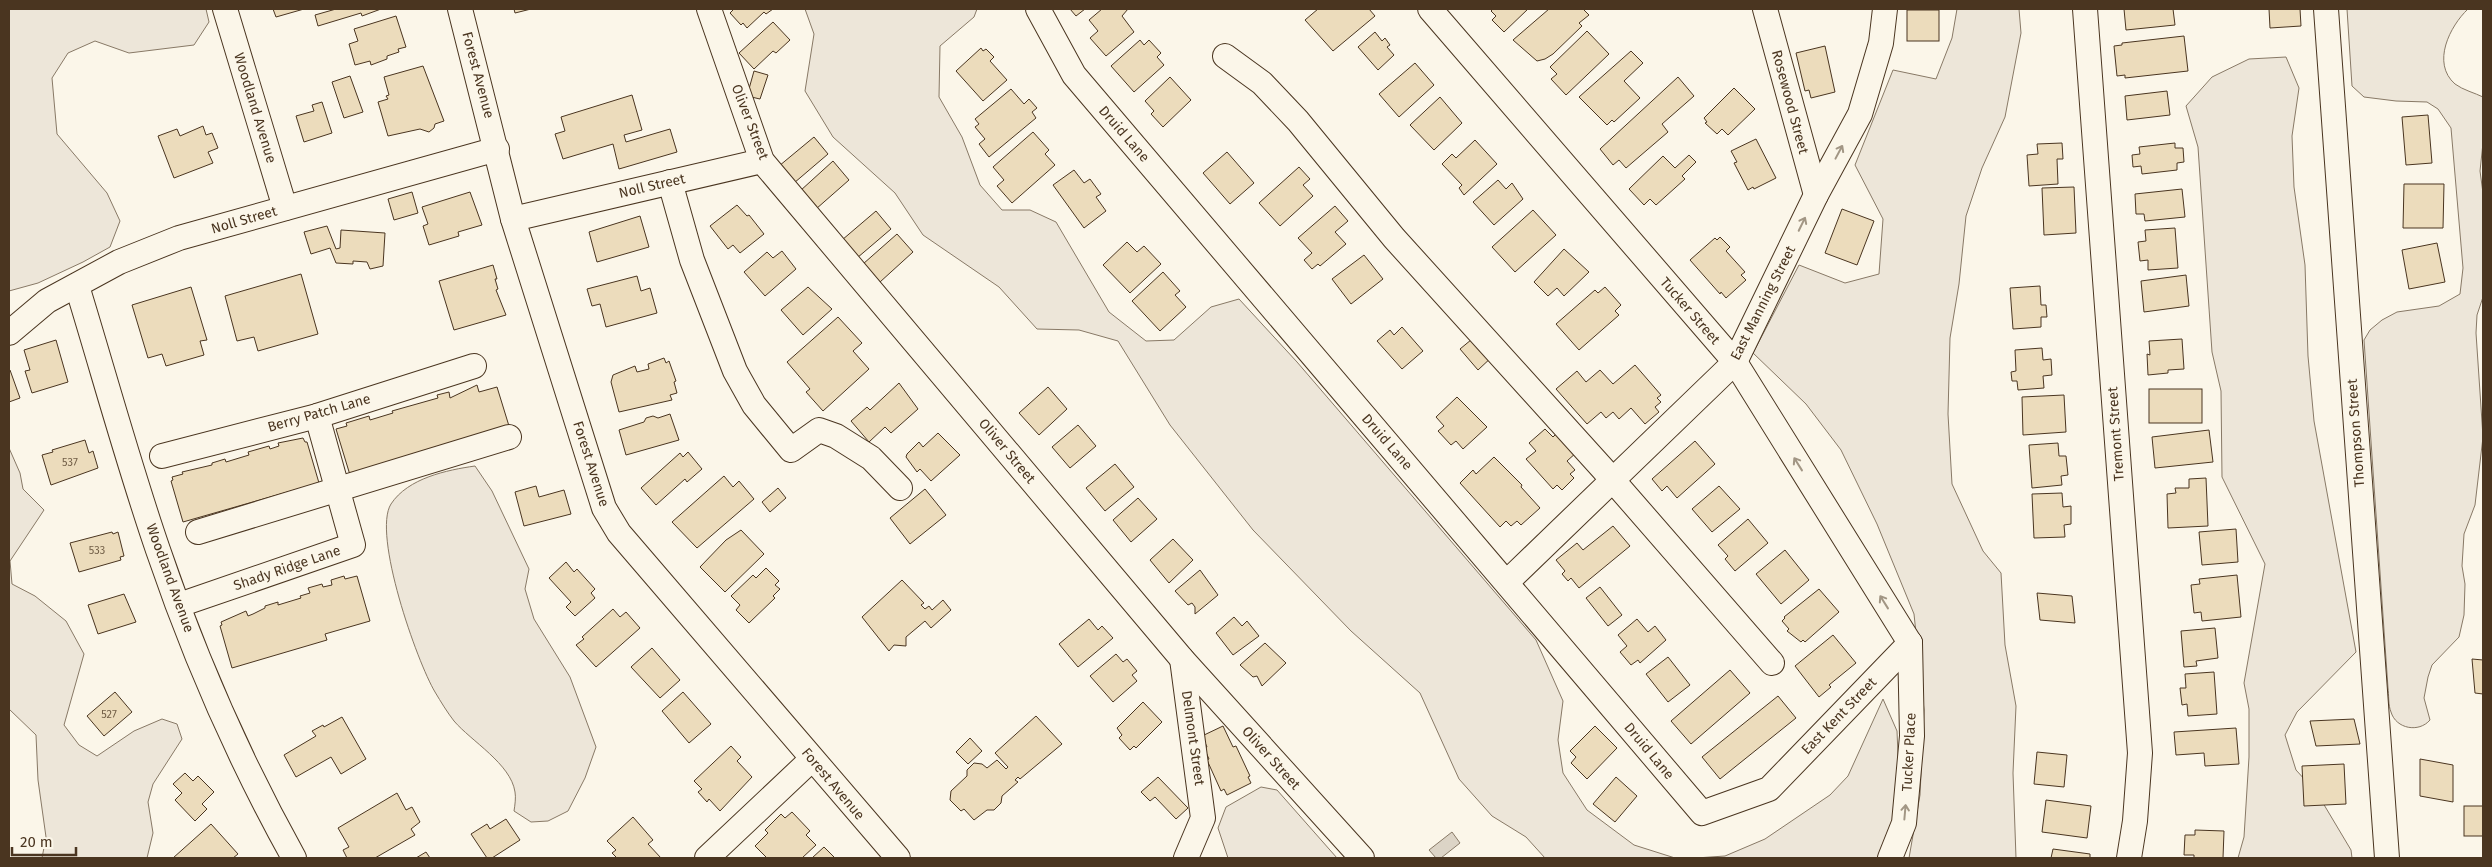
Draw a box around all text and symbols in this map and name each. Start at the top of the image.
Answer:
street label: Forest Avenue [458,30,498,120]
street label: Rosewood Street [1768,48,1812,157]
street label: Woodland Avenue [230,51,280,165]
street label: Oliver Street [728,82,772,163]
street label: Druid Lane [1095,102,1153,166]
one-way arrow [1835,145,1844,160]
street label: Noll Street [617,170,688,202]
street label: Noll Street [209,202,280,237]
one-way arrow [1798,217,1807,232]
street label: East Manning Street [1727,242,1800,363]
street label: Tucker Street [1656,274,1724,349]
street label: Thompson Street [2344,377,2368,488]
street label: Tremont Street [2104,385,2128,482]
street label: Berry Patch Lane [266,390,372,436]
street label: Druid Lane [1358,410,1416,474]
street label: Oliver Street [975,415,1040,488]
street label: Forest Avenue [569,419,613,509]
house number: 537 [62,456,78,469]
one-way arrow [1793,457,1803,471]
street label: Woodland Avenue [142,521,198,635]
street label: Shady Ridge Lane [231,542,343,594]
house number: 533 [89,544,105,557]
one-way arrow [1878,595,1889,609]
street label: East Kent Street [1798,673,1881,758]
street label: Delmont Street [1178,689,1208,788]
house number: 527 [101,708,117,721]
street label: Tucker Place [1898,712,1920,792]
street label: Druid Lane [1620,719,1678,783]
street label: Oliver Street [1238,723,1304,794]
street label: Forest Avenue [798,744,868,824]
one-way arrow [1900,804,1910,820]
scale bar [12,824,76,856]
text: 20 m [20,833,53,851]

